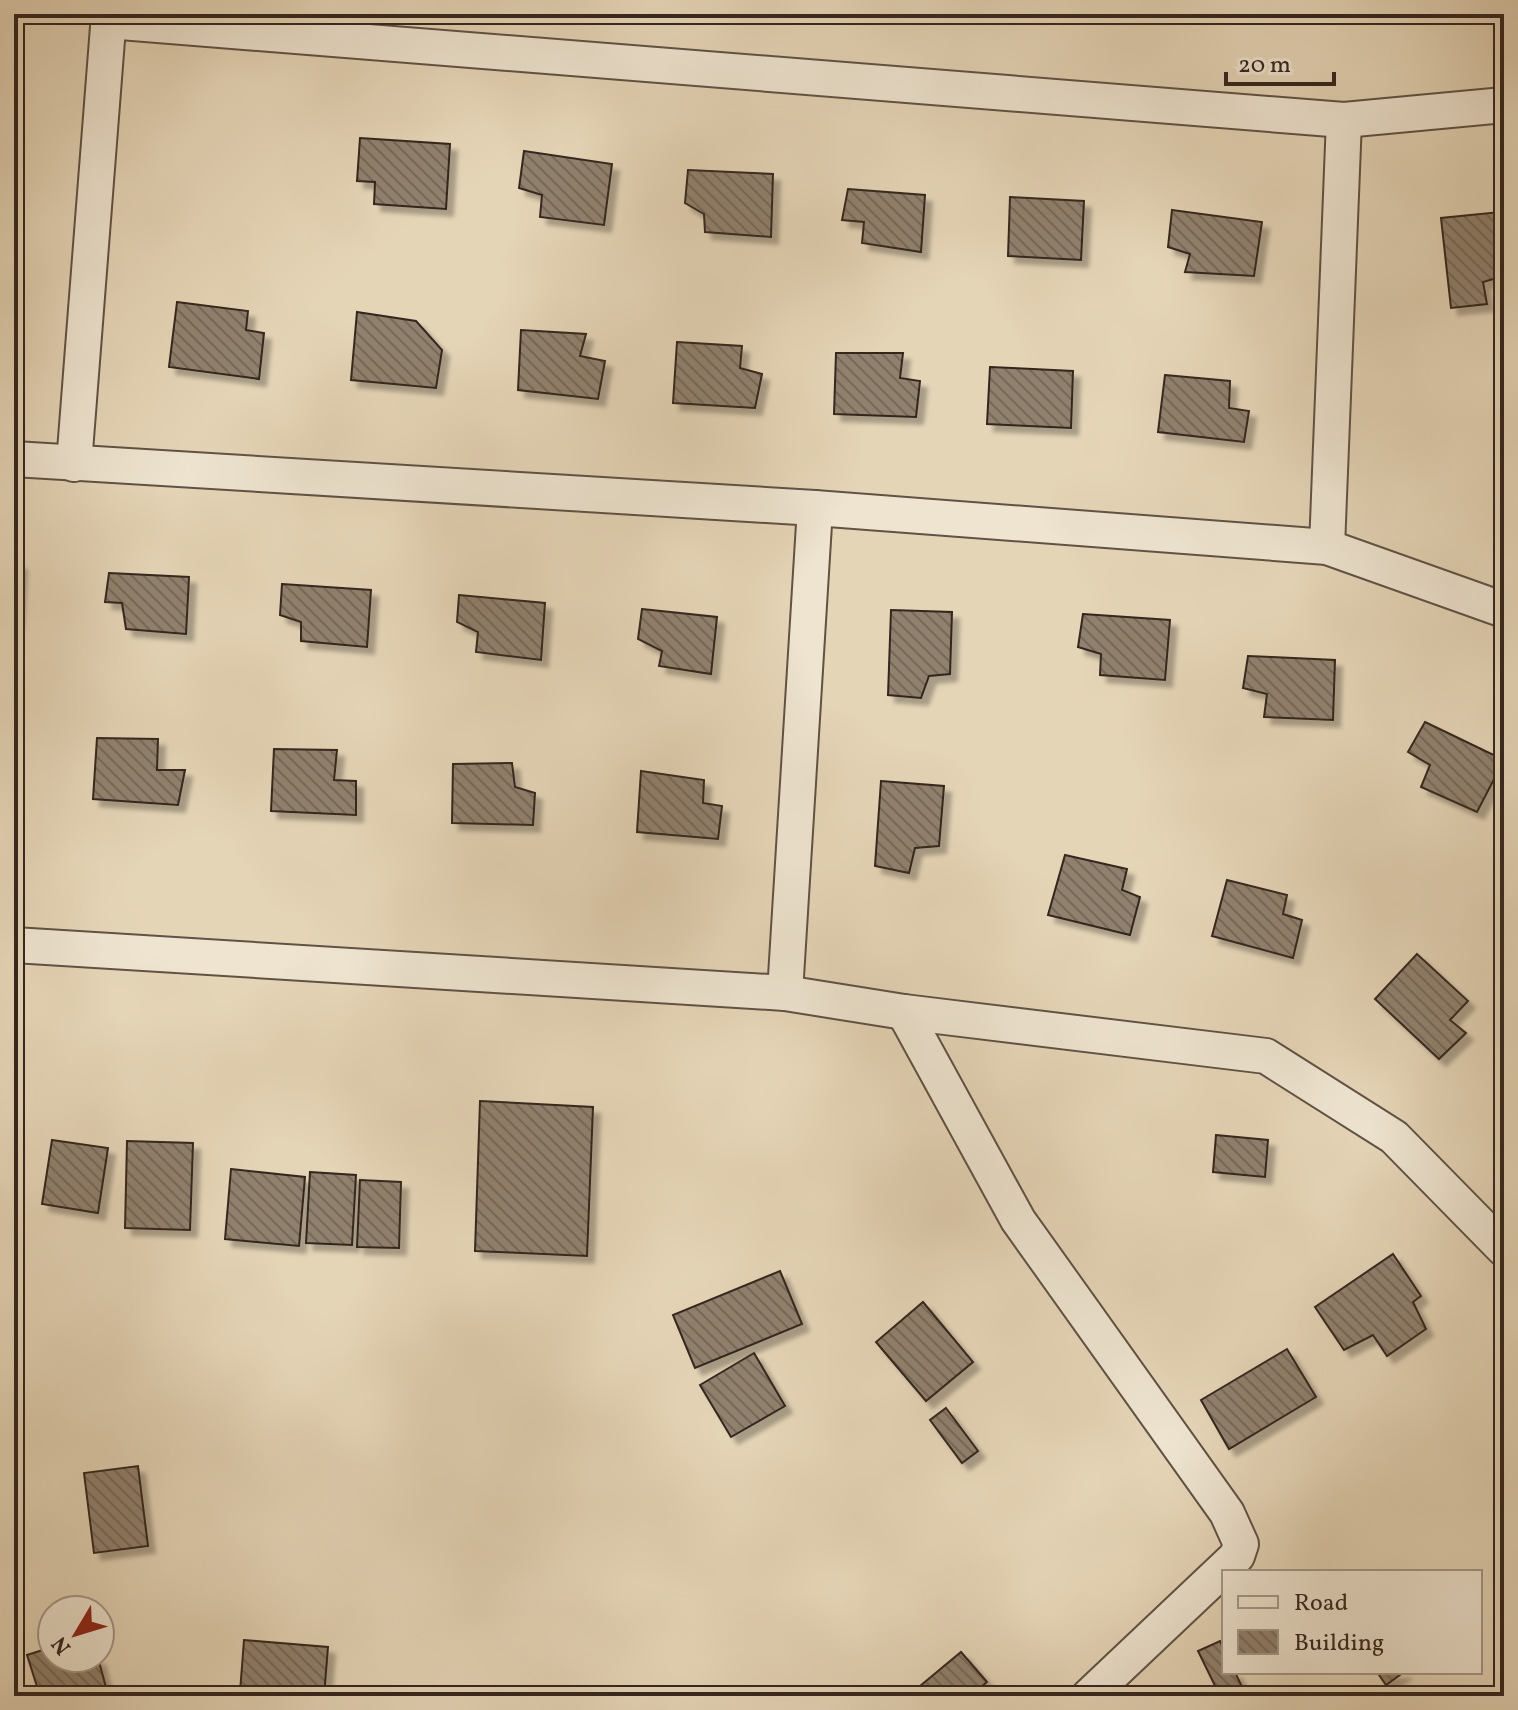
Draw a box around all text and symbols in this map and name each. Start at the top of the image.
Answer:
scale bar [1226,36,1334,86]
text: 20 m [1238,49,1291,83]
legend [1222,1570,1482,1674]
text: Road [1294,1587,1348,1621]
north arrow [36,1594,116,1674]
text: Building [1294,1627,1384,1661]
text: N [45,1629,79,1661]

